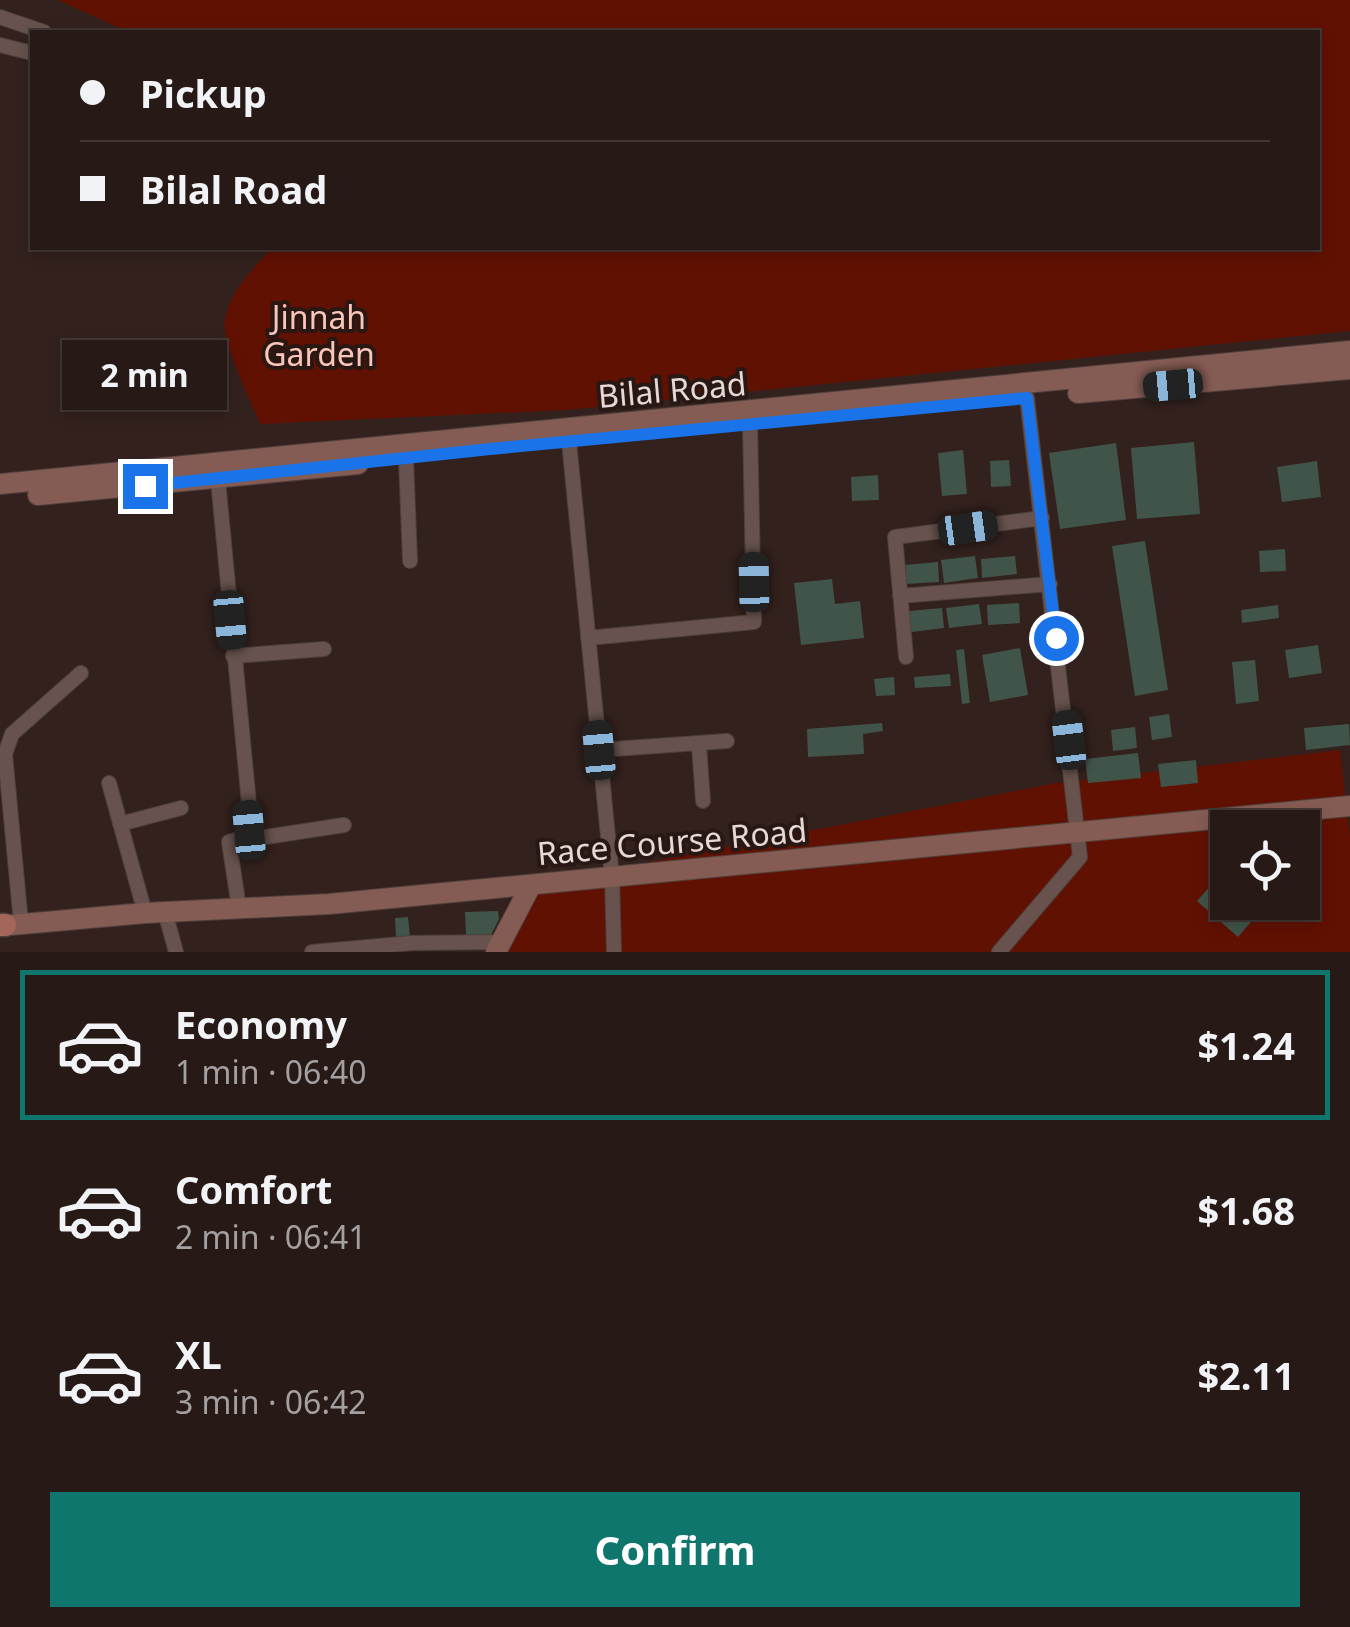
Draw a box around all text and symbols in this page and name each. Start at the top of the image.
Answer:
text: Pickup [140,67,267,119]
text: Bilal Road [140,163,327,215]
park label: Jinnah Garden [263,295,375,375]
callout: 2 min [62,341,228,411]
text: 2 min [100,353,189,396]
street label: Bilal Road [596,361,748,417]
car [1142,367,1204,403]
route end [123,464,168,509]
car [936,509,1000,547]
car [738,552,770,612]
car [212,589,248,651]
route start [1034,616,1079,661]
car [1050,708,1088,772]
car [581,719,617,781]
car [231,799,267,861]
street label: Race Course Road [535,808,809,874]
map controls [1210,810,1320,920]
button: locate [1210,810,1320,920]
text: Economy [175,998,347,1050]
icon: car [55,1000,145,1090]
text: $1.24 [1197,1019,1295,1071]
text: 1 min · 06:40 [175,1050,367,1093]
text: Comfort [175,1163,332,1215]
icon: car [55,1165,145,1255]
text: $1.68 [1197,1184,1295,1236]
text: 2 min · 06:41 [175,1215,367,1258]
text: XL [175,1328,222,1380]
icon: car [55,1330,145,1420]
text: $2.11 [1197,1349,1295,1401]
text: 3 min · 06:42 [175,1380,367,1423]
button: Confirm [50,1492,1300,1607]

